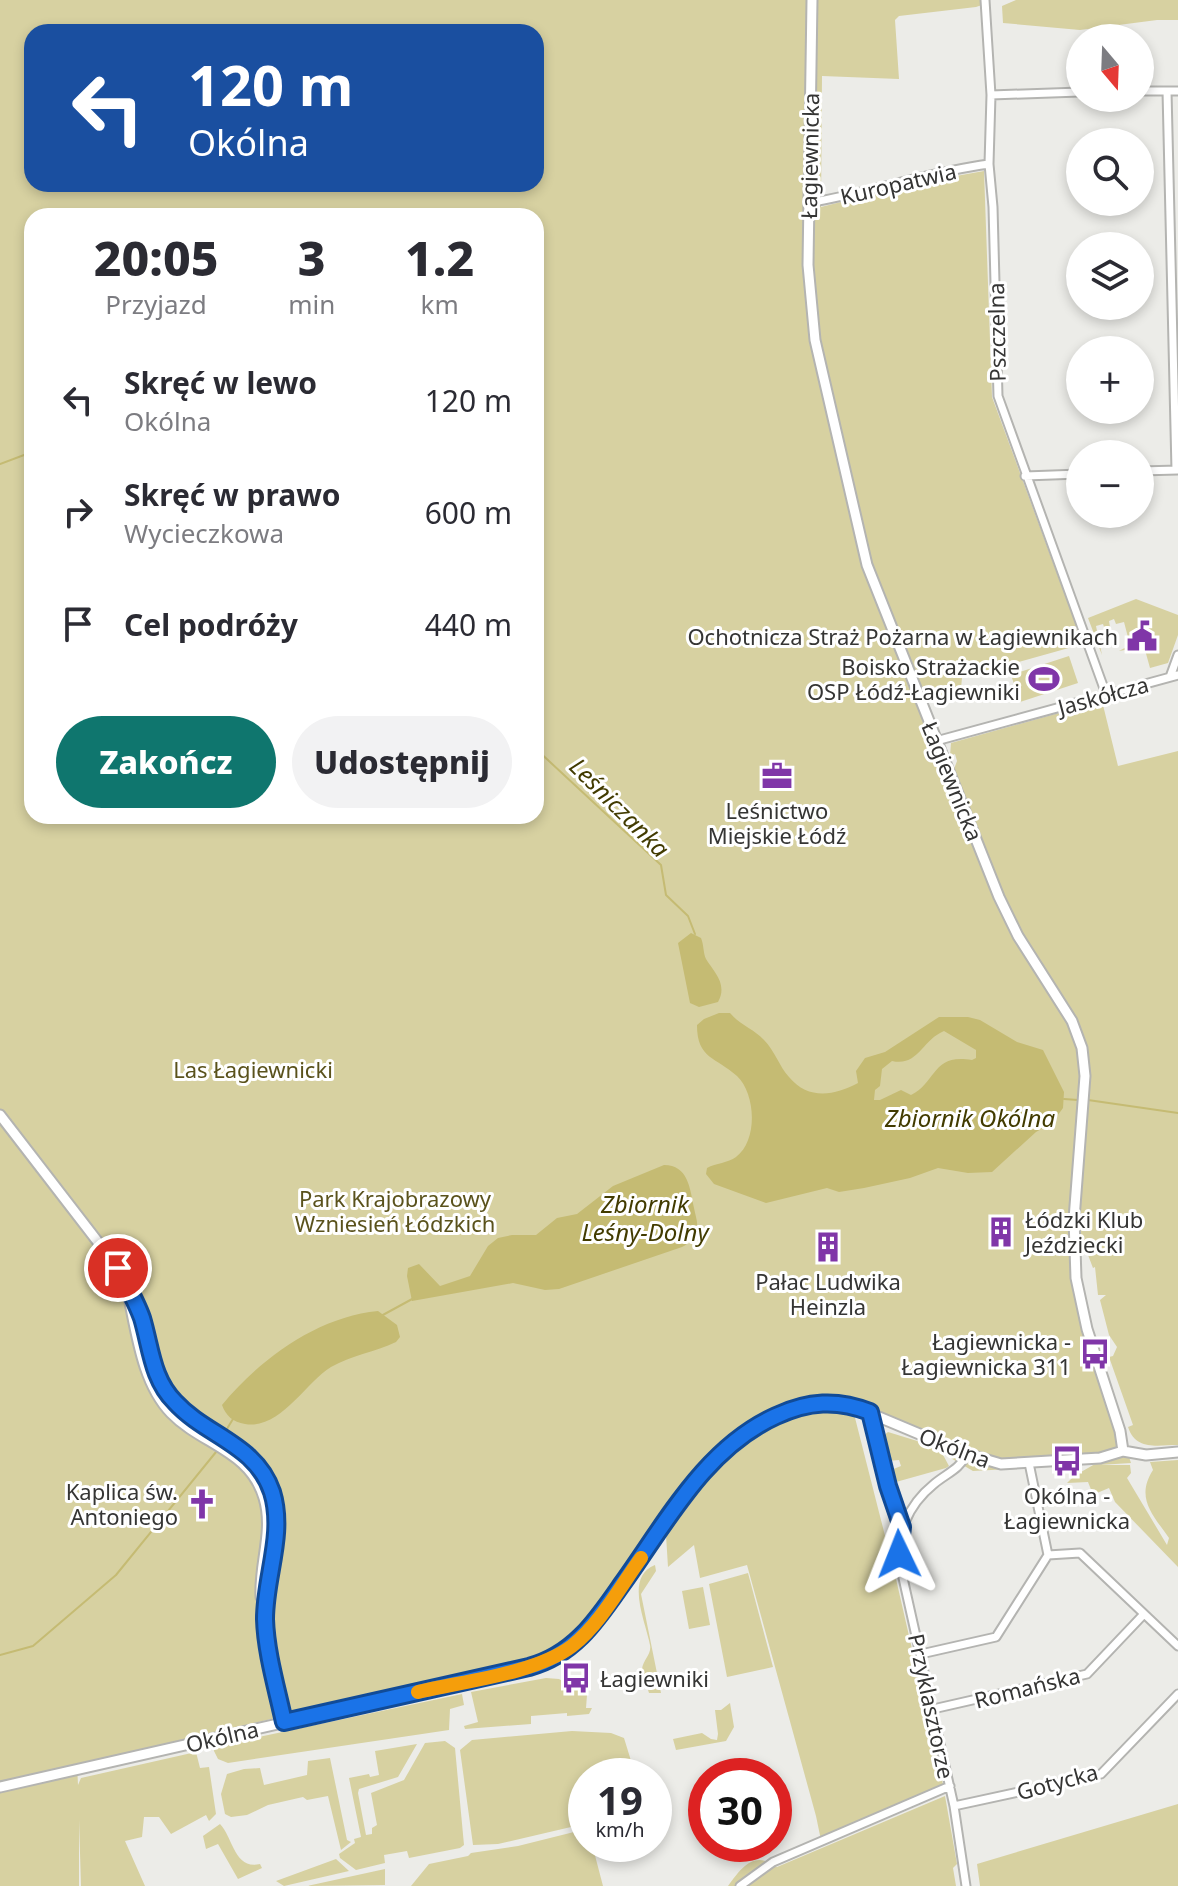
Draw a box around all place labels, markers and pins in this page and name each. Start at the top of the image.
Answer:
public building icon: Ochotnicza Straż Pożarna w Łagiewnikach [1125,619,1159,653]
place label: Ochotnicza Straż Pożarna w Łagiewnikach [687,621,1118,651]
place label: Boisko Strażackie OSP Łódź-Łagiewniki [807,651,1020,706]
sports icon: Boisko Strażackie OSP Łódź-Łagiewniki [1027,662,1061,696]
office icon: Leśnictwo Miejskie Łódź [760,759,794,793]
place label: Leśnictwo Miejskie Łódź [708,795,846,850]
place label: Łódzki Klub Jeździecki [1023,1204,1143,1259]
building icon: Łódzki Klub Jeździecki [984,1215,1018,1249]
building icon: Pałac Ludwika Heinzla [811,1230,845,1264]
pin [84,1234,152,1302]
place label: Pałac Ludwika Heinzla [755,1266,901,1321]
place label: Łagiewnicka - Łagiewnicka 311 [901,1326,1071,1381]
bus stop icon: Łagiewnicka - Łagiewnicka 311 [1078,1337,1112,1371]
bus stop icon: Okólna - Łagiewnicka [1050,1444,1084,1478]
place label: Kaplica św. Antoniego [66,1476,178,1531]
place label: Okólna - Łagiewnicka [1004,1480,1130,1535]
church icon: Kaplica św. Antoniego [185,1487,219,1521]
bus stop icon: Łagiewniki [559,1661,593,1695]
place label: Łagiewniki [600,1663,709,1693]

